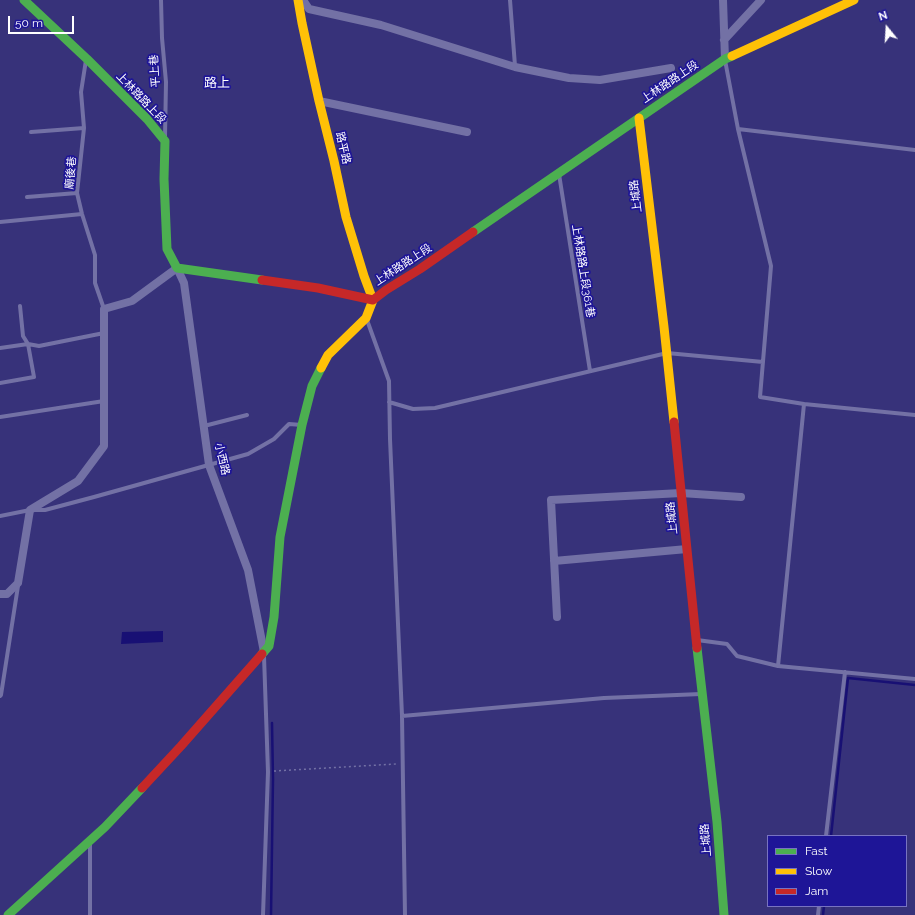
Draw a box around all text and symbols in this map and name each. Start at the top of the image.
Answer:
scale bar [10,8,76,34]
north arrow [867,8,907,48]
text: N [877,9,889,24]
text: 50 m [15,16,43,30]
street label: 平上巷 [147,54,163,88]
street label: 上林路路上段 [639,58,701,106]
street label: 上林路路上段 [113,70,169,126]
district label: 路上 [204,75,230,91]
street label: 路平路 [333,130,353,166]
street label: 廟後巷 [63,156,79,190]
street label: 上城路 [627,179,645,213]
street label: 上林路路上段361巷 [569,223,597,319]
street label: 上林路路上段 [372,241,434,289]
street label: 小西路 [212,441,232,477]
street label: 上城路 [664,501,680,535]
street label: 上城路 [698,823,714,857]
legend [767,835,907,907]
text: Fast [805,844,828,858]
text: Slow [805,864,832,878]
text: Jam [805,884,828,898]

